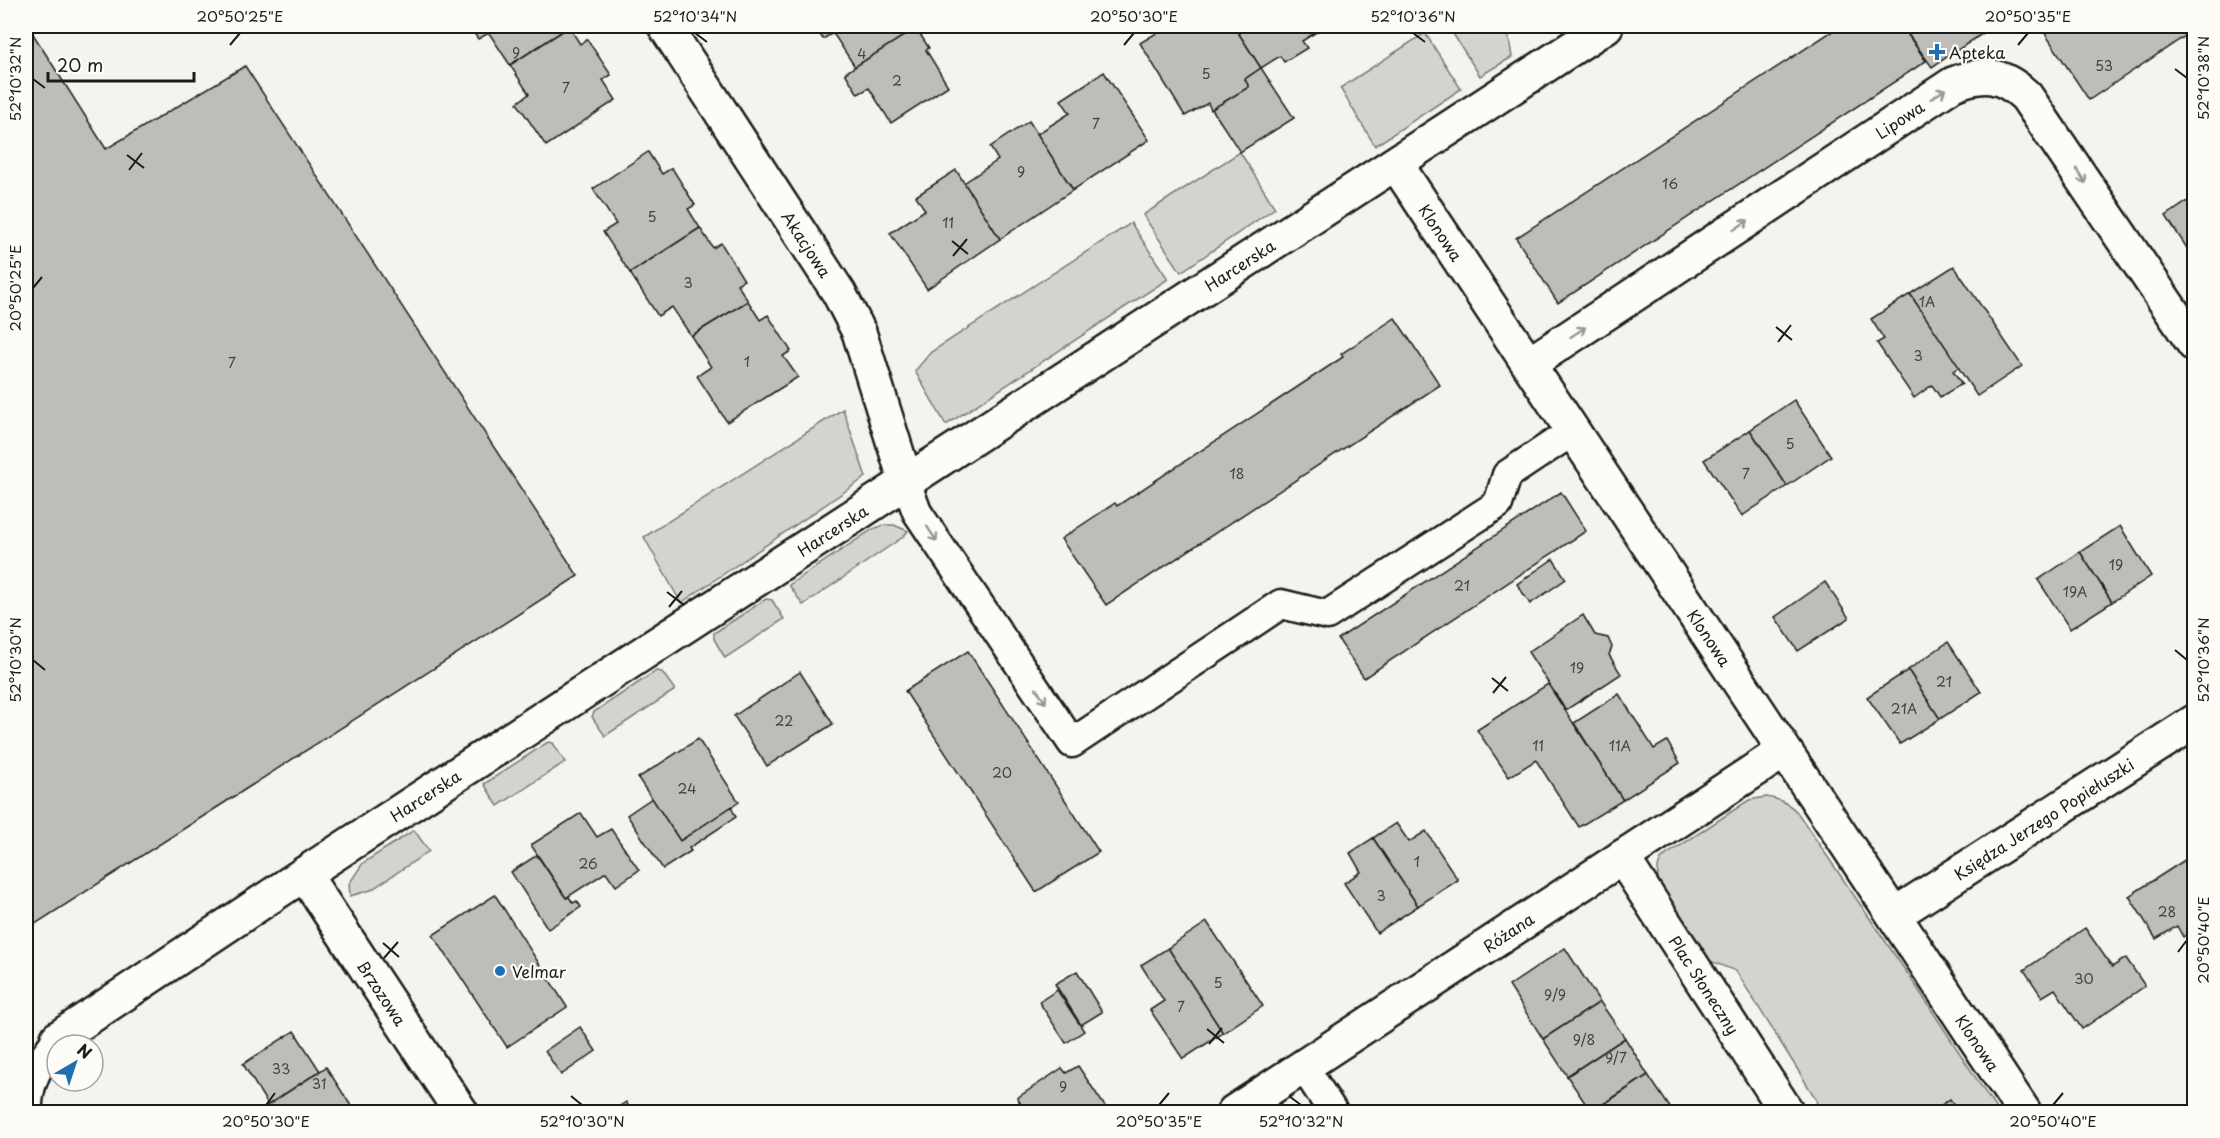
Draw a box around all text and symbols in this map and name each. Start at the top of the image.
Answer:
text: 20°50'25"E [196,4,284,27]
text: 52°10'34"N [653,4,737,27]
text: 20°50'30"E [1090,4,1178,27]
text: 52°10'36"N [1370,4,1456,27]
text: 20°50'35"E [1985,4,2071,27]
text: 52°10'32"N [3,36,26,122]
text: 52°10'38"N [2191,36,2214,120]
place label: Apteka [1949,40,2005,64]
house number: 9 [512,42,520,63]
house number: 4 [857,43,867,64]
scale bar [48,45,194,83]
marker: Apteka [1930,45,1944,59]
text: 20 m [57,51,103,78]
house number: 53 [2095,55,2113,76]
house number: 5 [1201,63,1211,84]
house number: 2 [892,70,902,91]
house number: 7 [562,77,570,98]
one-way arrow [1930,88,1946,100]
street label: Lipowa [1870,94,1929,144]
house number: 7 [1092,113,1100,134]
house number: 9 [1017,161,1025,182]
one-way arrow [2075,167,2087,183]
house number: 16 [1662,173,1678,194]
street label: Klonowa [1414,199,1469,266]
house number: 5 [647,206,657,227]
street label: Akacjowa [776,206,838,282]
house number: 11 [942,212,954,233]
one-way arrow [1732,218,1749,231]
street label: Harcerska [1199,233,1280,297]
text: 20°50'25"E [3,244,26,332]
house number: 3 [683,272,693,293]
house number: 1A [1919,291,1935,312]
one-way arrow [1569,326,1586,338]
house number: 3 [1913,345,1923,366]
house number: 1 [744,351,750,372]
house number: 7 [228,352,236,373]
house number: 5 [1785,433,1795,454]
house number: 18 [1229,463,1245,484]
house number: 7 [1742,463,1750,484]
street label: Harcerska [792,498,872,562]
one-way arrow [926,525,938,541]
house number: 19 [2109,554,2123,575]
house number: 21 [1454,575,1470,596]
house number: 19A [2063,581,2088,602]
street label: Klonowa [1682,604,1737,671]
text: 52°10'30"N [3,617,26,703]
text: 52°10'36"N [2191,617,2214,703]
house number: 19 [1570,657,1584,678]
house number: 21 [1936,671,1952,692]
one-way arrow [1035,687,1047,703]
house number: 21A [1891,698,1917,719]
house number: 22 [775,710,793,731]
house number: 11 [1532,735,1544,756]
house number: 11A [1609,735,1632,756]
street label: Księdza Jerzego Popiełuszki [1949,752,2138,885]
house number: 20 [992,762,1012,783]
street label: Harcerska [385,763,465,827]
house number: 24 [678,778,696,799]
house number: 1 [1414,851,1420,872]
house number: 26 [578,853,598,874]
house number: 3 [1376,885,1386,906]
text: 20°50'40"E [2191,896,2214,984]
house number: 28 [2158,901,2176,922]
street label: Różana [1478,906,1539,958]
street label: Plac Słoneczny [1664,930,1745,1039]
street label: Brzozowa [352,955,413,1030]
place label: Velmar [512,959,567,983]
marker: Velmar [493,964,507,978]
house number: 30 [2074,968,2094,989]
house number: 5 [1213,972,1223,993]
house number: 9/9 [1544,984,1566,1005]
house number: 7 [1177,996,1185,1017]
street label: Klonowa [1950,1009,2006,1076]
house number: 9/8 [1573,1029,1595,1050]
north arrow [45,1033,105,1093]
text: N [73,1037,98,1064]
house number: 9/7 [1605,1047,1627,1068]
house number: 33 [272,1058,290,1079]
house number: 31 [312,1073,326,1094]
house number: 9 [1059,1076,1067,1097]
text: 20°50'30"E [222,1109,310,1132]
text: 52°10'30"N [539,1109,625,1132]
text: 20°50'35"E [1116,1109,1202,1132]
text: 52°10'32"N [1258,1109,1344,1132]
text: 20°50'40"E [2009,1109,2097,1132]

